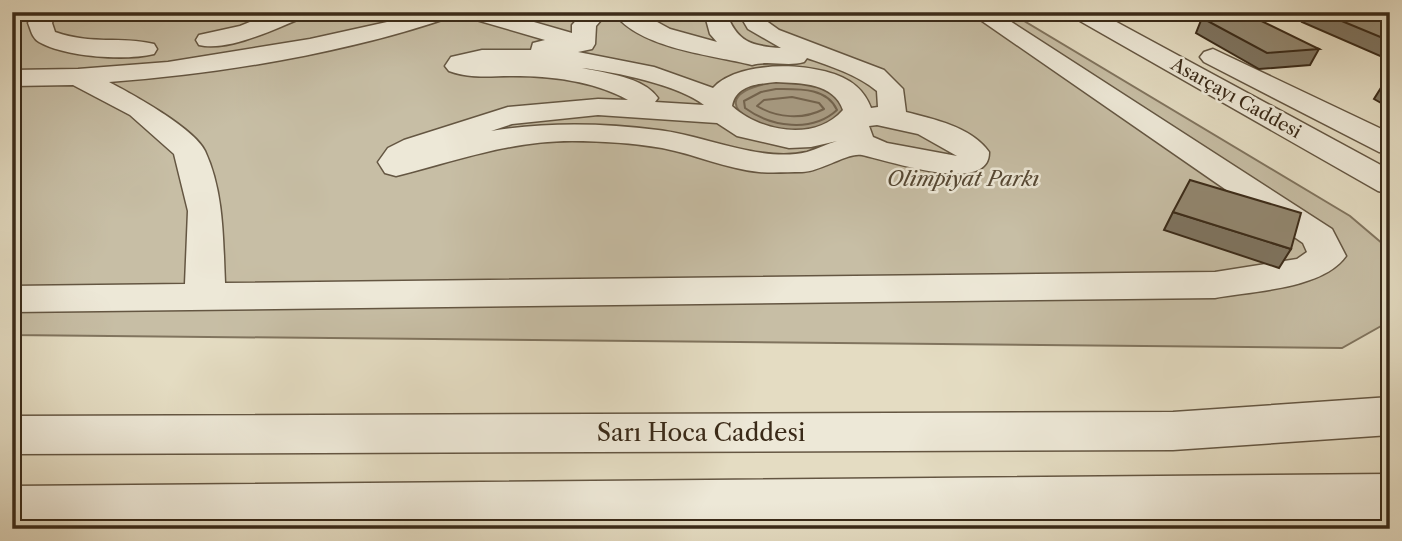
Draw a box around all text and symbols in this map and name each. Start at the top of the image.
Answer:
street label: Asarçayı Caddesi [1166,53,1305,143]
park label: Olimpiyat Parkı [887,166,1039,191]
street label: Sarı Hoca Caddesi [597,418,805,447]

